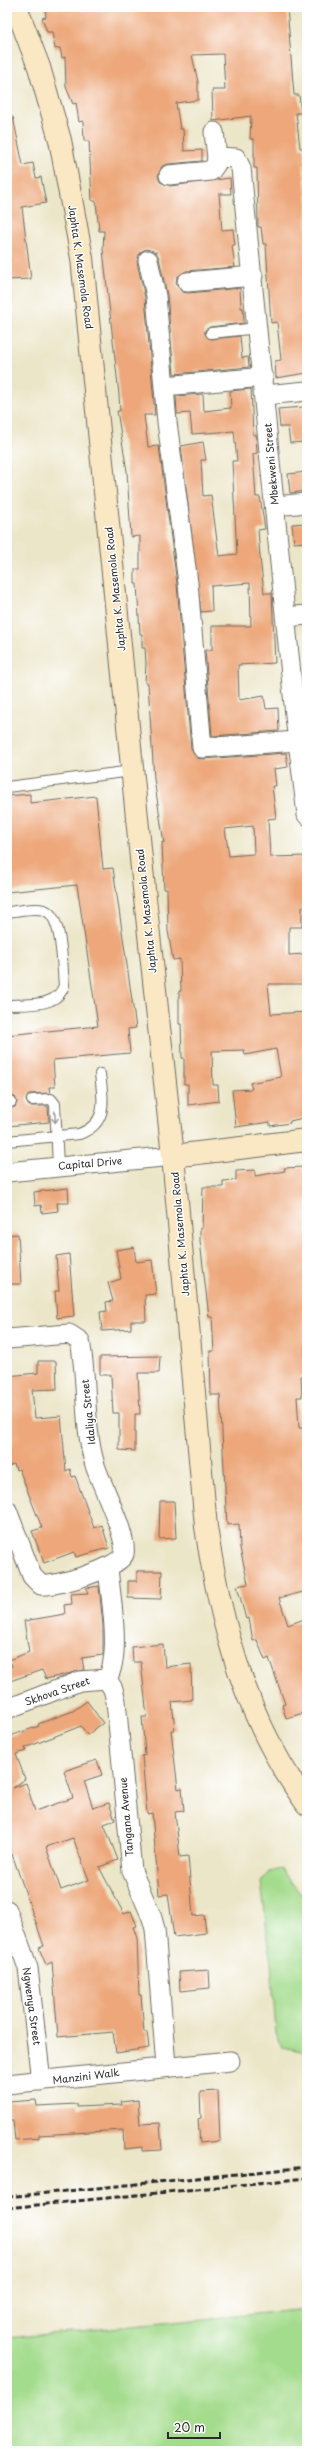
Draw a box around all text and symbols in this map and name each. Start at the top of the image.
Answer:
street label: Japhta K. Masemola Road [65,204,98,330]
street label: Mbekweni Street [259,423,282,506]
street label: Japhta K. Masemola Road [100,526,128,652]
street label: Japhta K. Masemola Road [131,848,159,974]
one-way arrow [52,1110,59,1123]
street label: Capital Drive [57,1152,123,1173]
street label: Japhta K. Masemola Road [167,1171,192,1297]
street label: Idaliya Street [77,1378,99,1446]
street label: Skhova Street [22,1672,91,1709]
street label: Tangana Avenue [115,1776,136,1857]
street label: Ngwenya Street [19,1966,45,2046]
street label: Manzini Walk [52,2064,120,2087]
scale bar [168,2414,220,2440]
text: 20 m [174,2418,205,2436]

